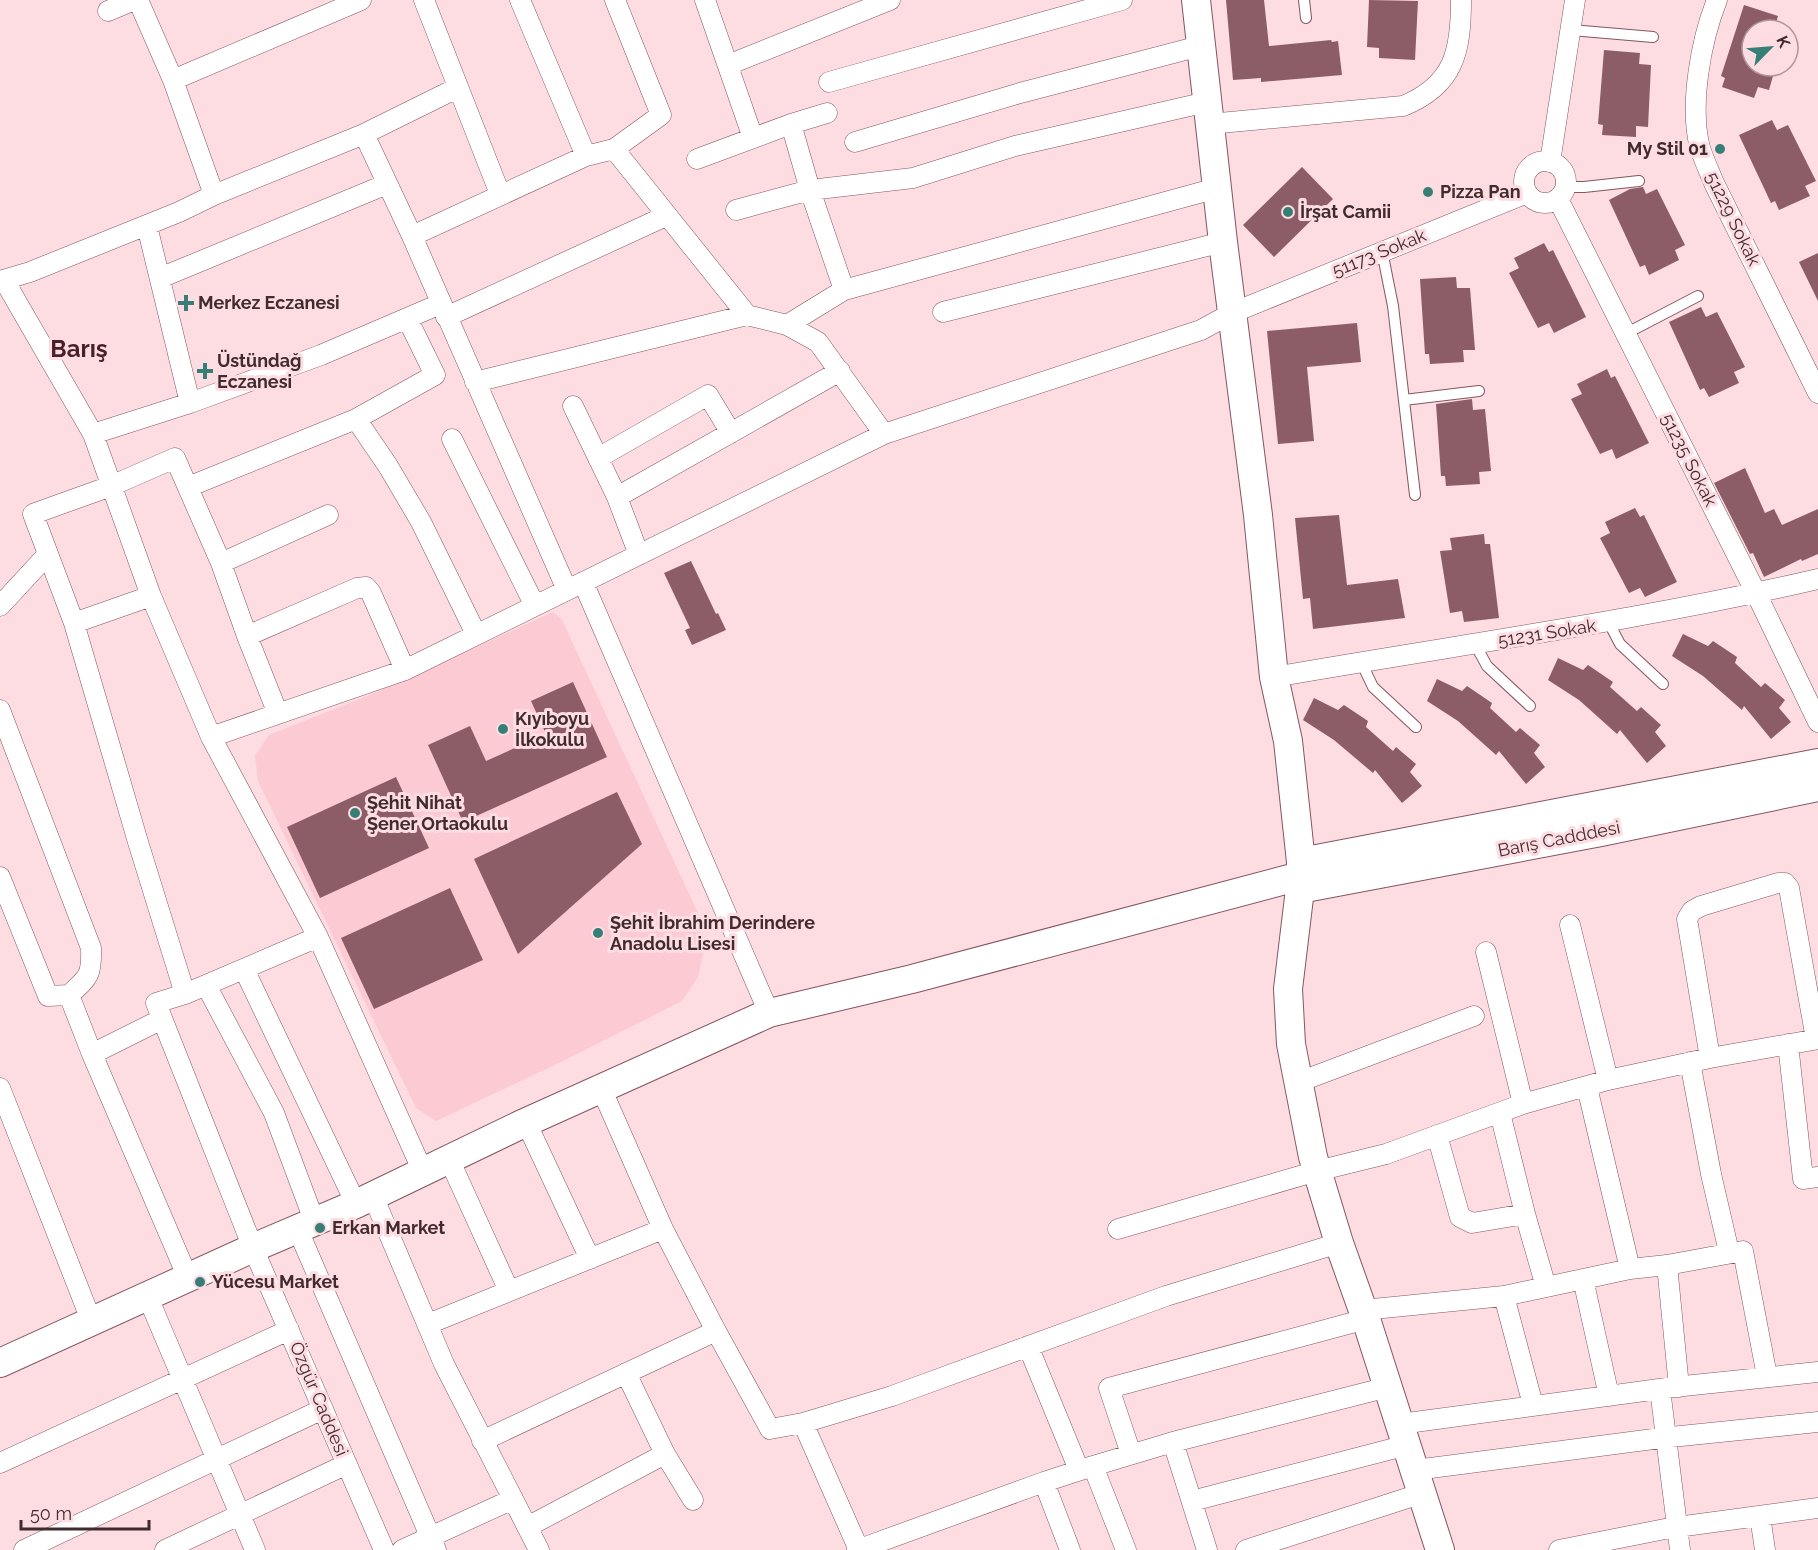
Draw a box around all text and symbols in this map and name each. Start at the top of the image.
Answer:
north arrow [1740,18,1800,78]
text: K [1772,33,1794,51]
place label: My Stil 01 [1627,138,1708,159]
marker: My Stil 01 [1713,142,1727,156]
street label: 51229 Sokak [1702,168,1765,270]
place label: Pizza Pan [1440,181,1521,202]
marker: Pizza Pan [1421,185,1435,199]
place label: İrşat Camii [1300,201,1391,222]
marker: İrşat Camii [1281,205,1295,219]
street label: 51173 Sokak [1329,224,1429,281]
place label: Merkez Eczanesi [198,292,340,313]
marker: Merkez Eczanesi [179,296,193,310]
district label: Barış [50,334,108,363]
place label: Üstündağ Eczanesi [217,349,301,392]
marker: Üstündağ Eczanesi [198,364,212,378]
street label: 51235 Sokak [1657,410,1722,510]
street label: 51231 Sokak [1496,614,1598,651]
place label: Kıyıboyu İlkokulu [515,708,589,750]
marker: Kıyıboyu İlkokulu [496,722,510,736]
place label: Şehit Nihat Şener Ortaokulu [367,792,508,834]
marker: Şehit Nihat Şener Ortaokulu [348,806,362,820]
street label: Barış Cadddesi [1496,816,1622,861]
place label: Şehit İbrahim Derindere Anadolu Lisesi [610,912,815,954]
marker: Şehit İbrahim Derindere Anadolu Lisesi [591,926,605,940]
place label: Erkan Market [332,1217,445,1238]
marker: Erkan Market [313,1221,327,1235]
place label: Yücesu Market [212,1271,339,1292]
marker: Yücesu Market [193,1275,207,1289]
street label: Özgür Caddesi [286,1338,353,1459]
scale bar [21,1493,148,1531]
text: 50 m [30,1503,72,1524]

